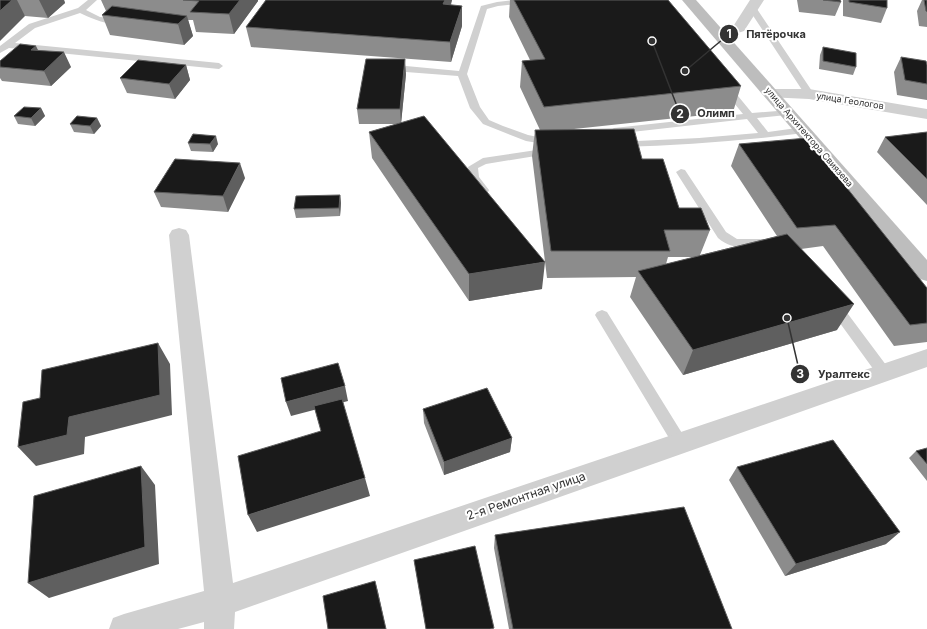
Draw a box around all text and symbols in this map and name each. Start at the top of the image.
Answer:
callout: Пятёрочка [719,23,814,46]
text: 1 [726,26,732,41]
text: Пятёрочка [746,27,806,41]
street label: улица Архитектора Свиязева [763,85,856,189]
street label: улица Геологов [816,90,885,111]
callout: Олимп [670,102,743,125]
text: 2 [676,106,684,121]
text: Олимп [697,106,735,120]
callout: Уралтекс [790,362,878,385]
text: 3 [796,366,804,381]
text: Уралтекс [818,367,870,381]
street label: 2-я Ремонтная улица [464,468,587,523]

